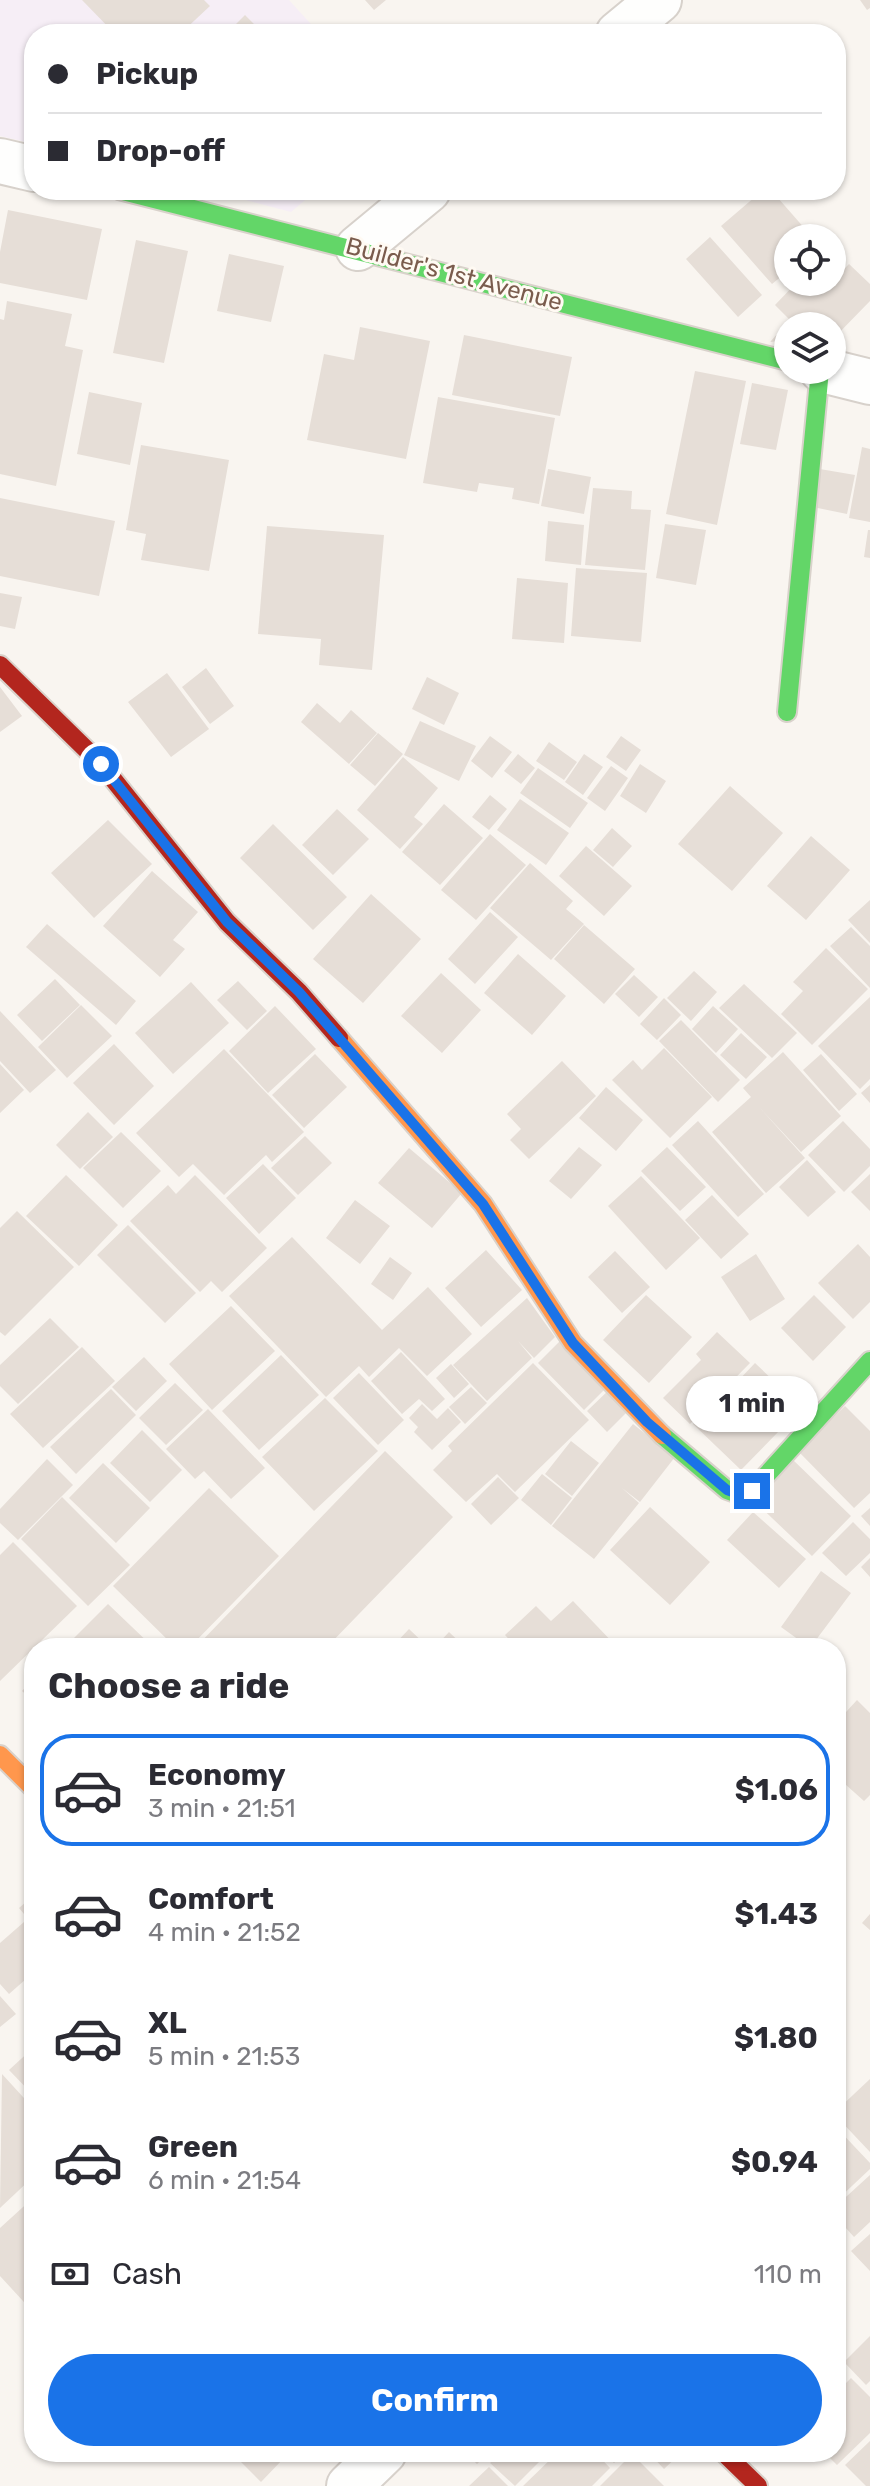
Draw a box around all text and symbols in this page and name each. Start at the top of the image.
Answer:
text: Pickup [96,56,198,92]
text: Drop-off [96,133,225,169]
map controls [774,224,846,384]
button: locate [774,224,846,296]
street label: Builder's 1st Avenue [343,232,565,316]
button: layers [774,312,846,384]
route start [83,746,119,782]
callout: 1 min [686,1375,818,1431]
text: 1 min [719,1388,785,1419]
route end [734,1473,770,1509]
text: Choose a ride [48,1664,289,1707]
icon: car [52,1754,124,1826]
text: Economy [148,1757,286,1793]
text: $1.06 [735,1772,818,1808]
text: 3 min · 21:51 [148,1793,296,1824]
icon: car [52,1878,124,1950]
text: Comfort [148,1881,274,1917]
text: $1.43 [734,1896,818,1932]
text: 4 min · 21:52 [148,1917,301,1948]
icon: car [52,2002,124,2074]
text: XL [148,2005,187,2041]
text: $1.80 [734,2020,818,2056]
text: 5 min · 21:53 [148,2041,300,2072]
icon: car [52,2126,124,2198]
text: Green [148,2129,238,2165]
text: $0.94 [731,2144,818,2180]
text: 6 min · 21:54 [148,2165,301,2196]
icon: cash [48,2252,92,2296]
text: Cash [112,2256,182,2292]
text: 110 m [754,2259,822,2290]
button: Confirm [48,2354,822,2446]

